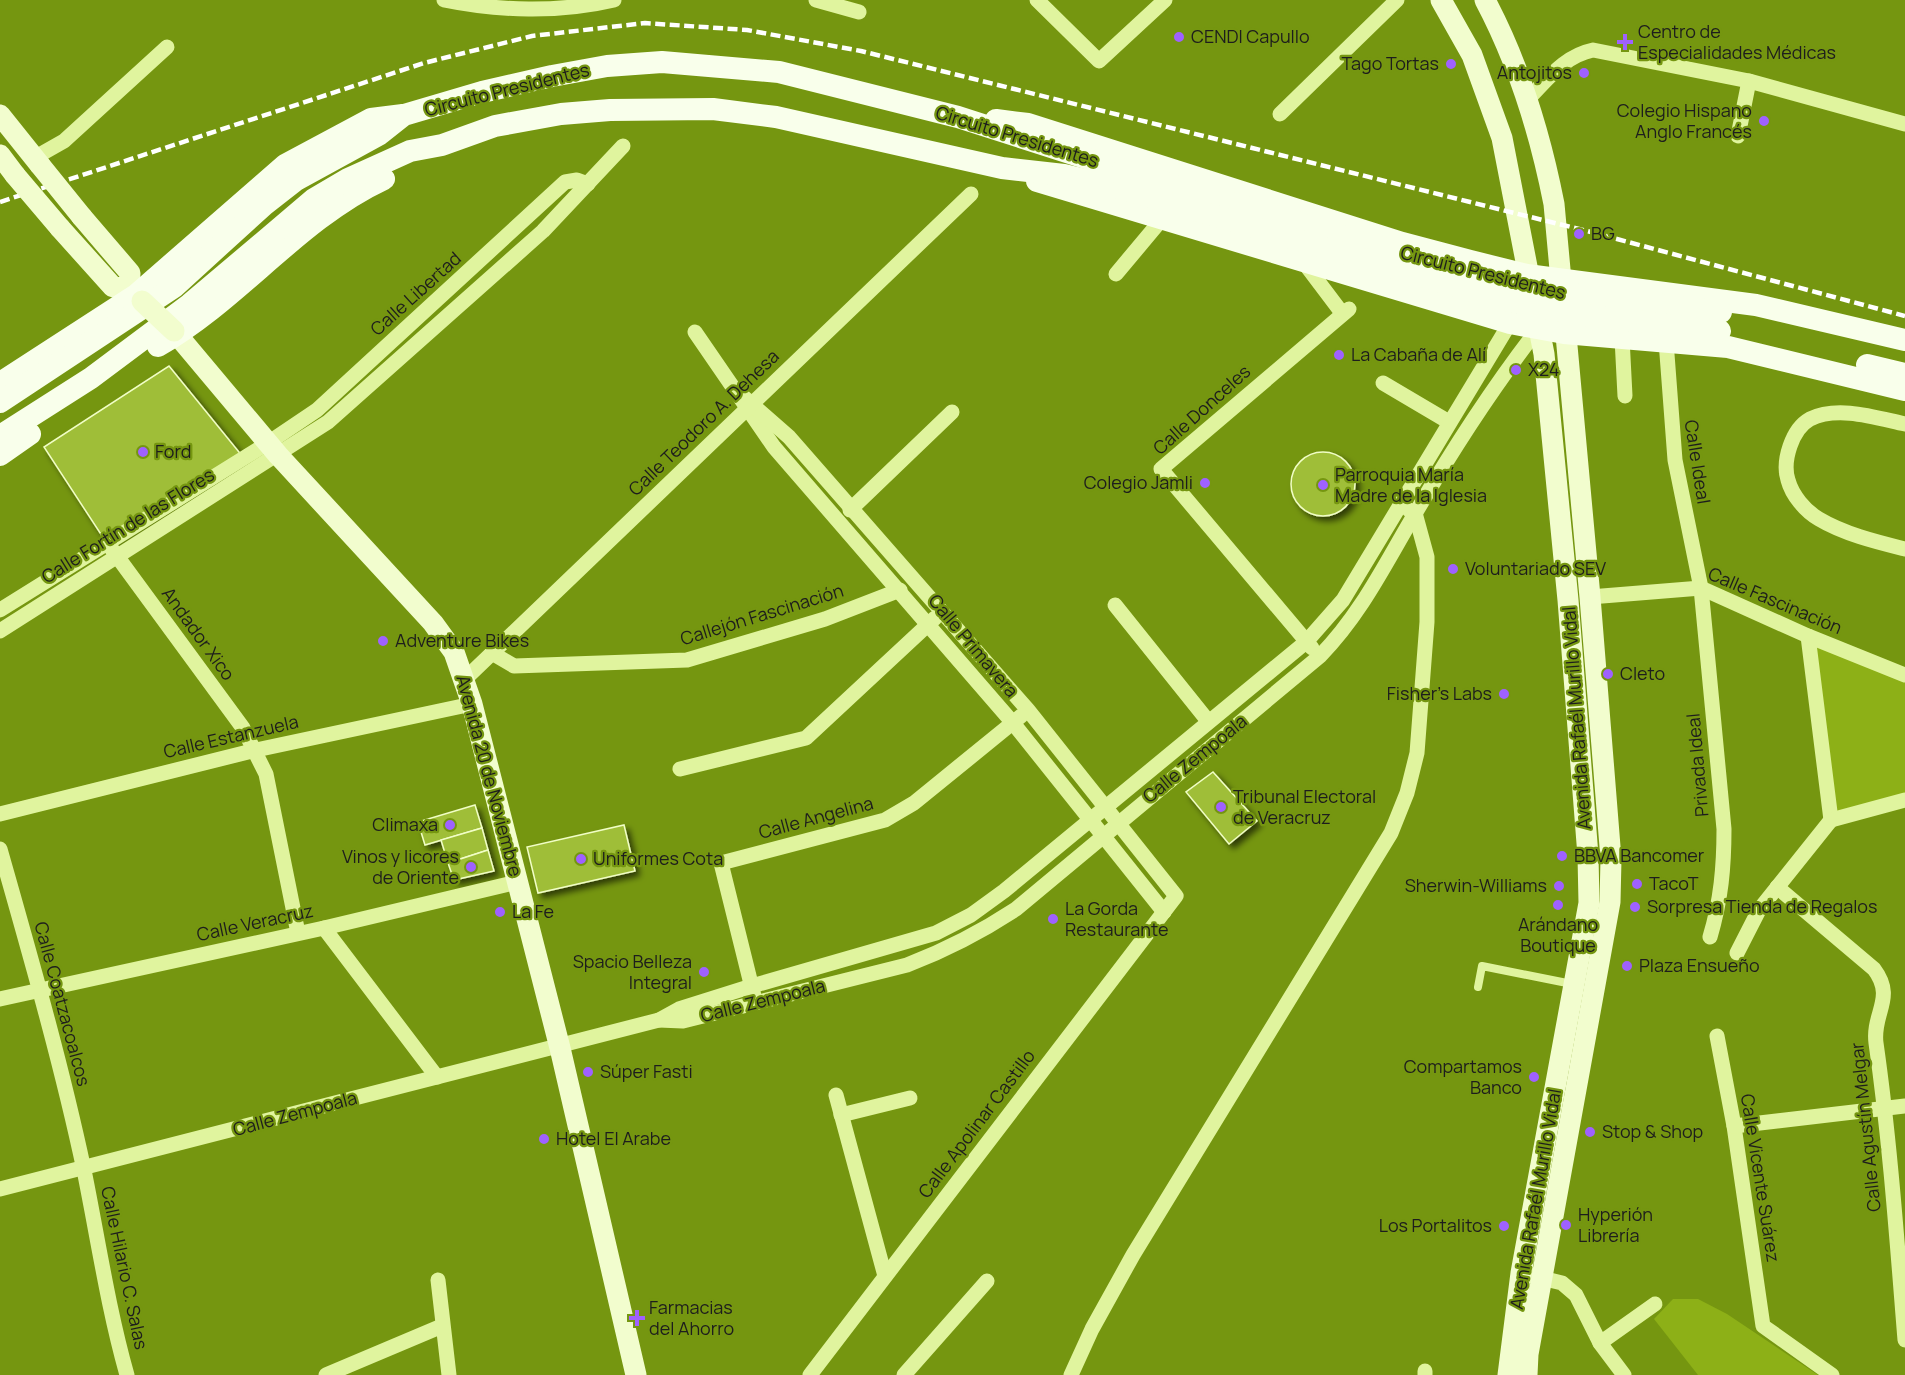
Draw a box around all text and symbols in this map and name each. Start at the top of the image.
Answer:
place label: Centro de Especialidades Médicas [1638,19,1836,64]
place label: CENDI Capullo [1191,24,1310,48]
marker: CENDI Capullo [1172,30,1186,44]
marker: Centro de Especialidades Médicas [1616,33,1634,51]
place label: Tago Tortas [1342,51,1439,75]
street label: Circuito Presidentes [422,57,592,121]
marker: Tago Tortas [1444,57,1458,71]
place label: Antojitos [1497,60,1572,84]
marker: Antojitos [1577,66,1591,80]
place label: Colegio Hispano Anglo Francés [1617,98,1752,143]
street label: Circuito Presidentes [933,100,1102,172]
marker: Colegio Hispano Anglo Francés [1757,114,1771,128]
place label: BG [1591,221,1615,245]
marker: BG [1572,227,1586,241]
street label: Circuito Presidentes [1398,240,1568,304]
street label: Calle Libertad [365,246,466,340]
place label: La Cabaña de Alí [1351,342,1486,366]
street label: Calle Teodoro A. Dehesa [623,344,784,501]
marker: La Cabaña de Alí [1332,348,1346,362]
place label: X24 [1528,357,1559,381]
street label: Calle Donceles [1148,359,1255,459]
marker: X24 [1509,363,1523,377]
street label: Calle Ideal [1680,418,1716,506]
place label: Ford [155,439,191,463]
marker: Ford [136,445,150,459]
street label: Calle Fortín de las Flores [37,462,218,588]
place label: Parroquia María Madre de la Iglesia [1335,462,1487,507]
place label: Colegio Jamli [1084,470,1193,494]
marker: Colegio Jamli [1198,476,1212,490]
marker: Parroquia María Madre de la Iglesia [1316,478,1330,492]
place label: Voluntariado SEV [1465,556,1606,580]
street label: Calle Fascinación [1705,561,1846,639]
marker: Voluntariado SEV [1446,562,1460,576]
street label: Callejón Fascinación [677,578,846,650]
street label: Andador Xico [157,582,241,685]
street label: Calle Primavera [924,589,1024,702]
street label: Avenida Rafaél Murillo Vidal [1556,606,1596,830]
place label: Adventure Bikes [395,628,529,652]
marker: Adventure Bikes [376,634,390,648]
place label: Cleto [1620,661,1665,685]
marker: Cleto [1601,667,1615,681]
street label: Avenida 20 de Noviembre [452,672,528,879]
place label: Fisher's Labs [1387,681,1492,705]
marker: Fisher's Labs [1497,687,1511,701]
street label: Calle Estanzuela [161,709,301,763]
street label: Calle Zempoala [1137,709,1251,808]
street label: Privada Ideal [1681,712,1713,818]
place label: Tribunal Electoral de Veracruz [1233,784,1376,829]
street label: Calle Angelina [756,790,876,844]
marker: Tribunal Electoral de Veracruz [1214,800,1228,814]
place label: Climaxa [372,812,438,836]
marker: Climaxa [443,818,457,832]
place label: BBVA Bancomer [1574,843,1705,867]
place label: Vinos y licores de Oriente [342,844,459,889]
place label: Uniformes Cota [593,846,723,870]
marker: BBVA Bancomer [1555,849,1569,863]
marker: Uniformes Cota [574,852,588,866]
marker: Vinos y licores de Oriente [464,860,478,874]
place label: TacoT [1649,871,1699,895]
place label: Sherwin-Williams [1405,873,1547,897]
marker: TacoT [1630,877,1644,891]
marker: Sherwin-Williams [1552,879,1566,893]
place label: Sorpresa Tienda de Regalos [1647,894,1877,918]
place label: La Gorda Restaurante [1065,896,1168,941]
street label: Calle Veracruz [194,898,315,946]
marker: Arándano Boutique [1551,898,1565,912]
place label: La Fe [512,899,554,923]
marker: Sorpresa Tienda de Regalos [1628,900,1642,914]
marker: La Fe [493,905,507,919]
marker: La Gorda Restaurante [1046,912,1060,926]
place label: Arándano Boutique [1518,912,1598,957]
street label: Calle Coatzacoalcos [29,919,96,1089]
place label: Spacio Belleza Integral [573,949,692,994]
place label: Plaza Ensueño [1639,953,1760,977]
marker: Plaza Ensueño [1620,959,1634,973]
marker: Spacio Belleza Integral [697,965,711,979]
street label: Calle Zempoala [698,973,828,1027]
street label: Calle Agustín Melgar [1844,1041,1886,1213]
street label: Calle Apolinar Castillo [912,1044,1040,1203]
place label: Compartamos Banco [1404,1054,1522,1099]
place label: Súper Fasti [600,1059,693,1083]
marker: Súper Fasti [581,1065,595,1079]
marker: Compartamos Banco [1527,1070,1541,1084]
street label: Calle Zempoala [230,1085,359,1141]
street label: Avenida Rafaél Murillo Vidal [1504,1087,1566,1311]
street label: Calle Vicente Suárez [1736,1092,1786,1264]
place label: Stop & Shop [1602,1119,1703,1143]
marker: Stop & Shop [1583,1125,1597,1139]
place label: Hotel El Arabe [556,1126,671,1150]
marker: Hotel El Arabe [537,1132,551,1146]
street label: Calle Hilario C. Salas [96,1184,154,1351]
place label: Hyperión Librería [1578,1202,1653,1247]
place label: Los Portalitos [1379,1213,1492,1237]
marker: Hyperión Librería [1559,1218,1573,1232]
marker: Los Portalitos [1497,1219,1511,1233]
place label: Farmacias del Ahorro [649,1295,734,1340]
marker: Farmacias del Ahorro [630,1311,644,1325]

